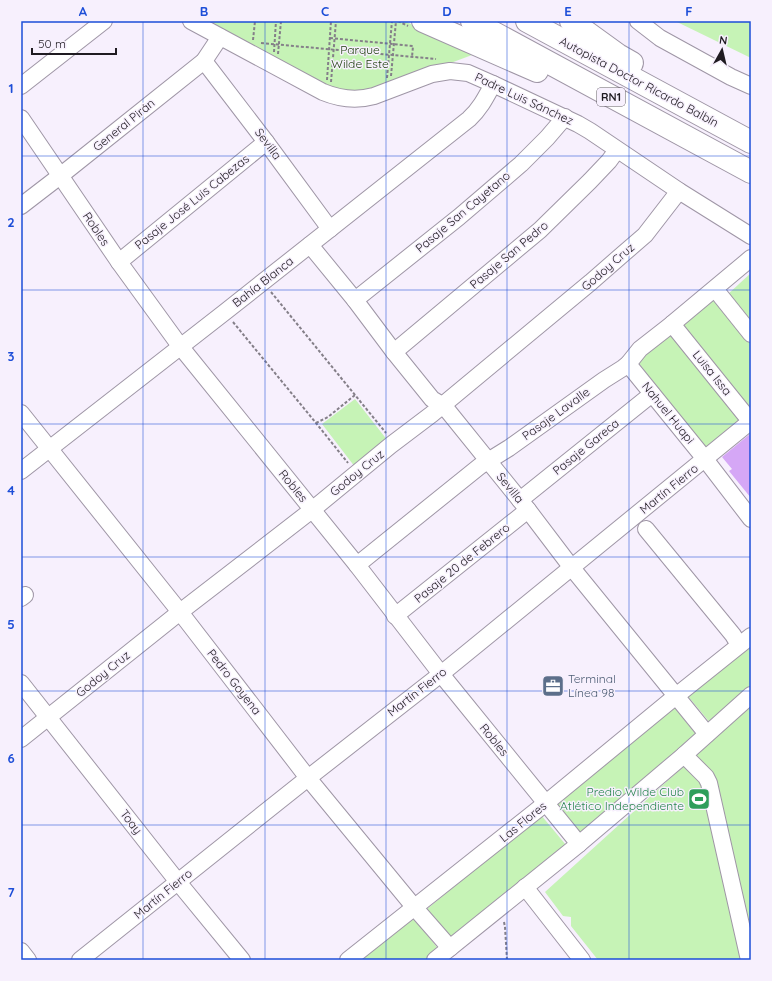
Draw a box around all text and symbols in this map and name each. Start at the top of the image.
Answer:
text: A [79,3,88,19]
text: B [200,3,208,19]
text: C [321,3,329,19]
text: D [442,3,452,19]
text: E [564,3,572,19]
text: F [685,3,693,19]
scale bar [32,30,116,56]
north arrow [702,30,742,70]
street label: Autopista Doctor Ricardo Balbín [557,33,721,130]
text: N [718,33,728,48]
text: 50 m [38,36,66,51]
park label: Parque Wilde Este [331,42,389,71]
street label: Padre Luis Sánchez [472,69,576,128]
text: 1 [8,80,14,96]
road number: RN1 [597,88,625,106]
street label: General Pirán [90,95,158,154]
street label: Sevilla [252,125,285,162]
street label: Pasaje José Luis Cabezas [131,151,252,252]
street label: Pasaje San Cayetano [412,168,513,256]
street label: Robles [80,209,113,249]
text: 2 [7,214,15,230]
street label: Pasaje San Pedro [466,218,551,292]
street label: Godoy Cruz [578,239,637,294]
street label: Bahía Blanca [229,253,296,310]
street label: Luisa Issa [690,347,735,398]
text: 3 [8,348,15,364]
street label: Nahuel Huapi [639,379,698,447]
street label: Pasaje Lavalle [519,384,593,443]
street label: Pasaje Gareca [549,415,622,478]
street label: Godoy Cruz [327,446,387,499]
street label: Martín Fierro [636,460,701,517]
street label: Robles [276,466,311,505]
street label: Sevilla [493,469,527,506]
text: 4 [7,482,15,498]
street label: Pasaje 20 de Febrero [411,520,512,606]
text: 5 [7,616,15,632]
street label: Pedro Goyena [204,646,265,718]
street label: Godoy Cruz [73,647,133,700]
street label: Martín Fierro [384,664,449,719]
place label: Terminal Línea 98 [568,671,616,700]
office icon: Terminal Línea 98 [540,673,566,699]
street label: Robles [477,720,512,759]
text: 6 [7,750,15,766]
place label: Predio Wilde Club Atlético Independiente [560,784,684,813]
sports icon: Predio Wilde Club Atlético Independiente [686,786,712,812]
street label: Las Flores [496,798,549,845]
street label: Toay [117,806,146,837]
street label: Martín Fierro [130,865,195,922]
text: 7 [7,884,15,900]

